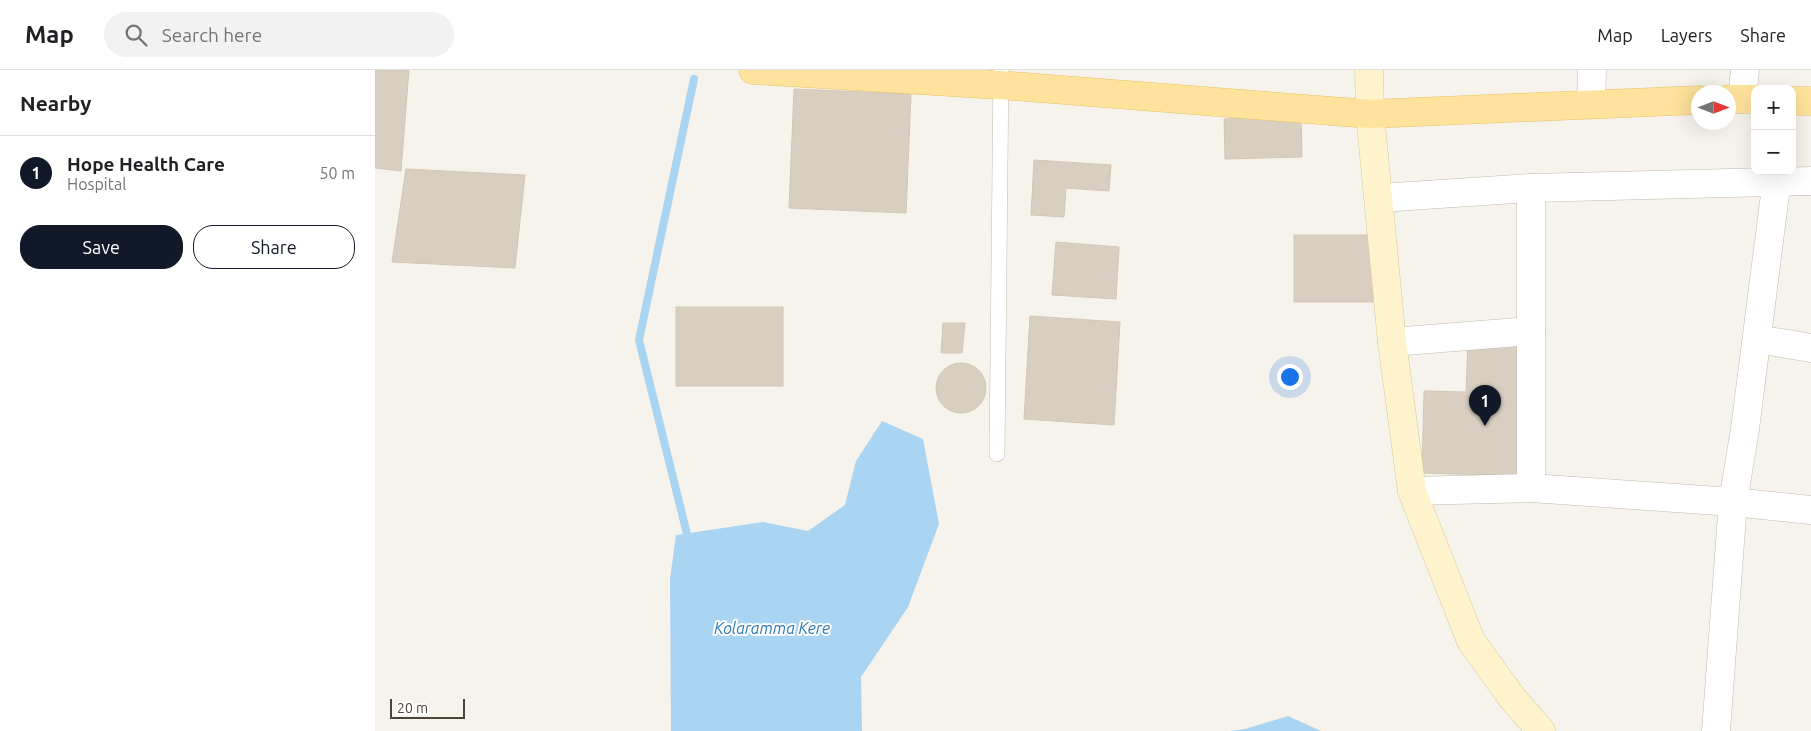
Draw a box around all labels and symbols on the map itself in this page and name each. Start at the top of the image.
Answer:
north arrow [1691,85,1736,130]
your location [1277,364,1303,390]
pin: 1 [1469,385,1501,426]
water label: Kolaramma Kere [714,619,830,637]
scale bar [390,696,465,719]

